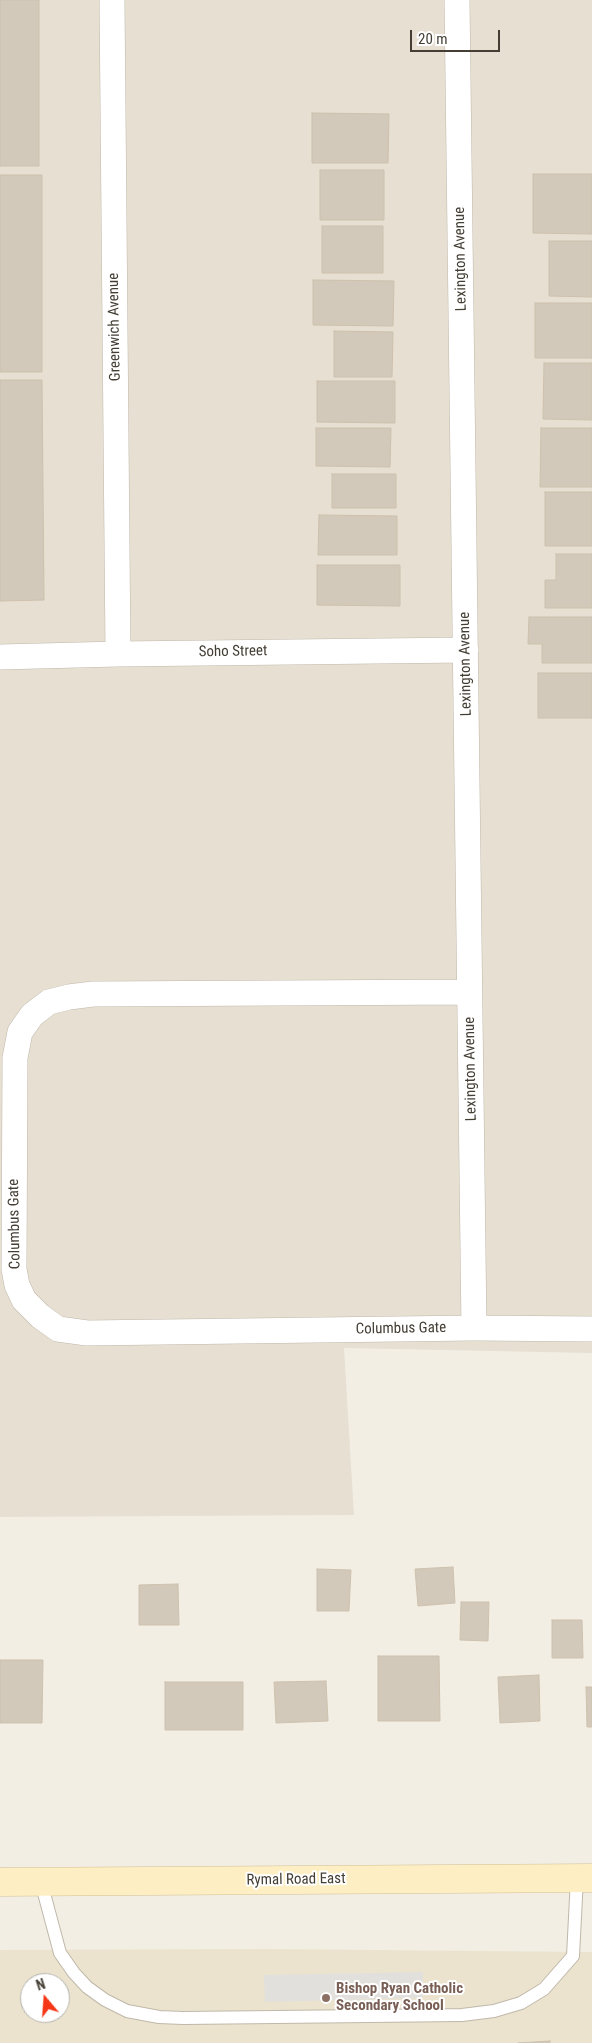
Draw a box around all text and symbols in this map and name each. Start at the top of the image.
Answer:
scale bar [412,20,502,52]
text: 20 m [418,30,448,48]
street label: Lexington Avenue [451,207,471,311]
street label: Greenwich Avenue [105,273,125,381]
street label: Lexington Avenue [456,612,476,716]
street label: Soho Street [199,642,267,662]
street label: Lexington Avenue [461,1017,481,1121]
street label: Columbus Gate [5,1179,25,1269]
street label: Columbus Gate [356,1319,446,1339]
street label: Rymal Road East [246,1870,346,1890]
north arrow [20,1973,70,2023]
text: N [34,1976,47,1994]
place label: Bishop Ryan Catholic Secondary School [336,1980,463,2015]
marker: Bishop Ryan Catholic Secondary School [320,1992,332,2004]

